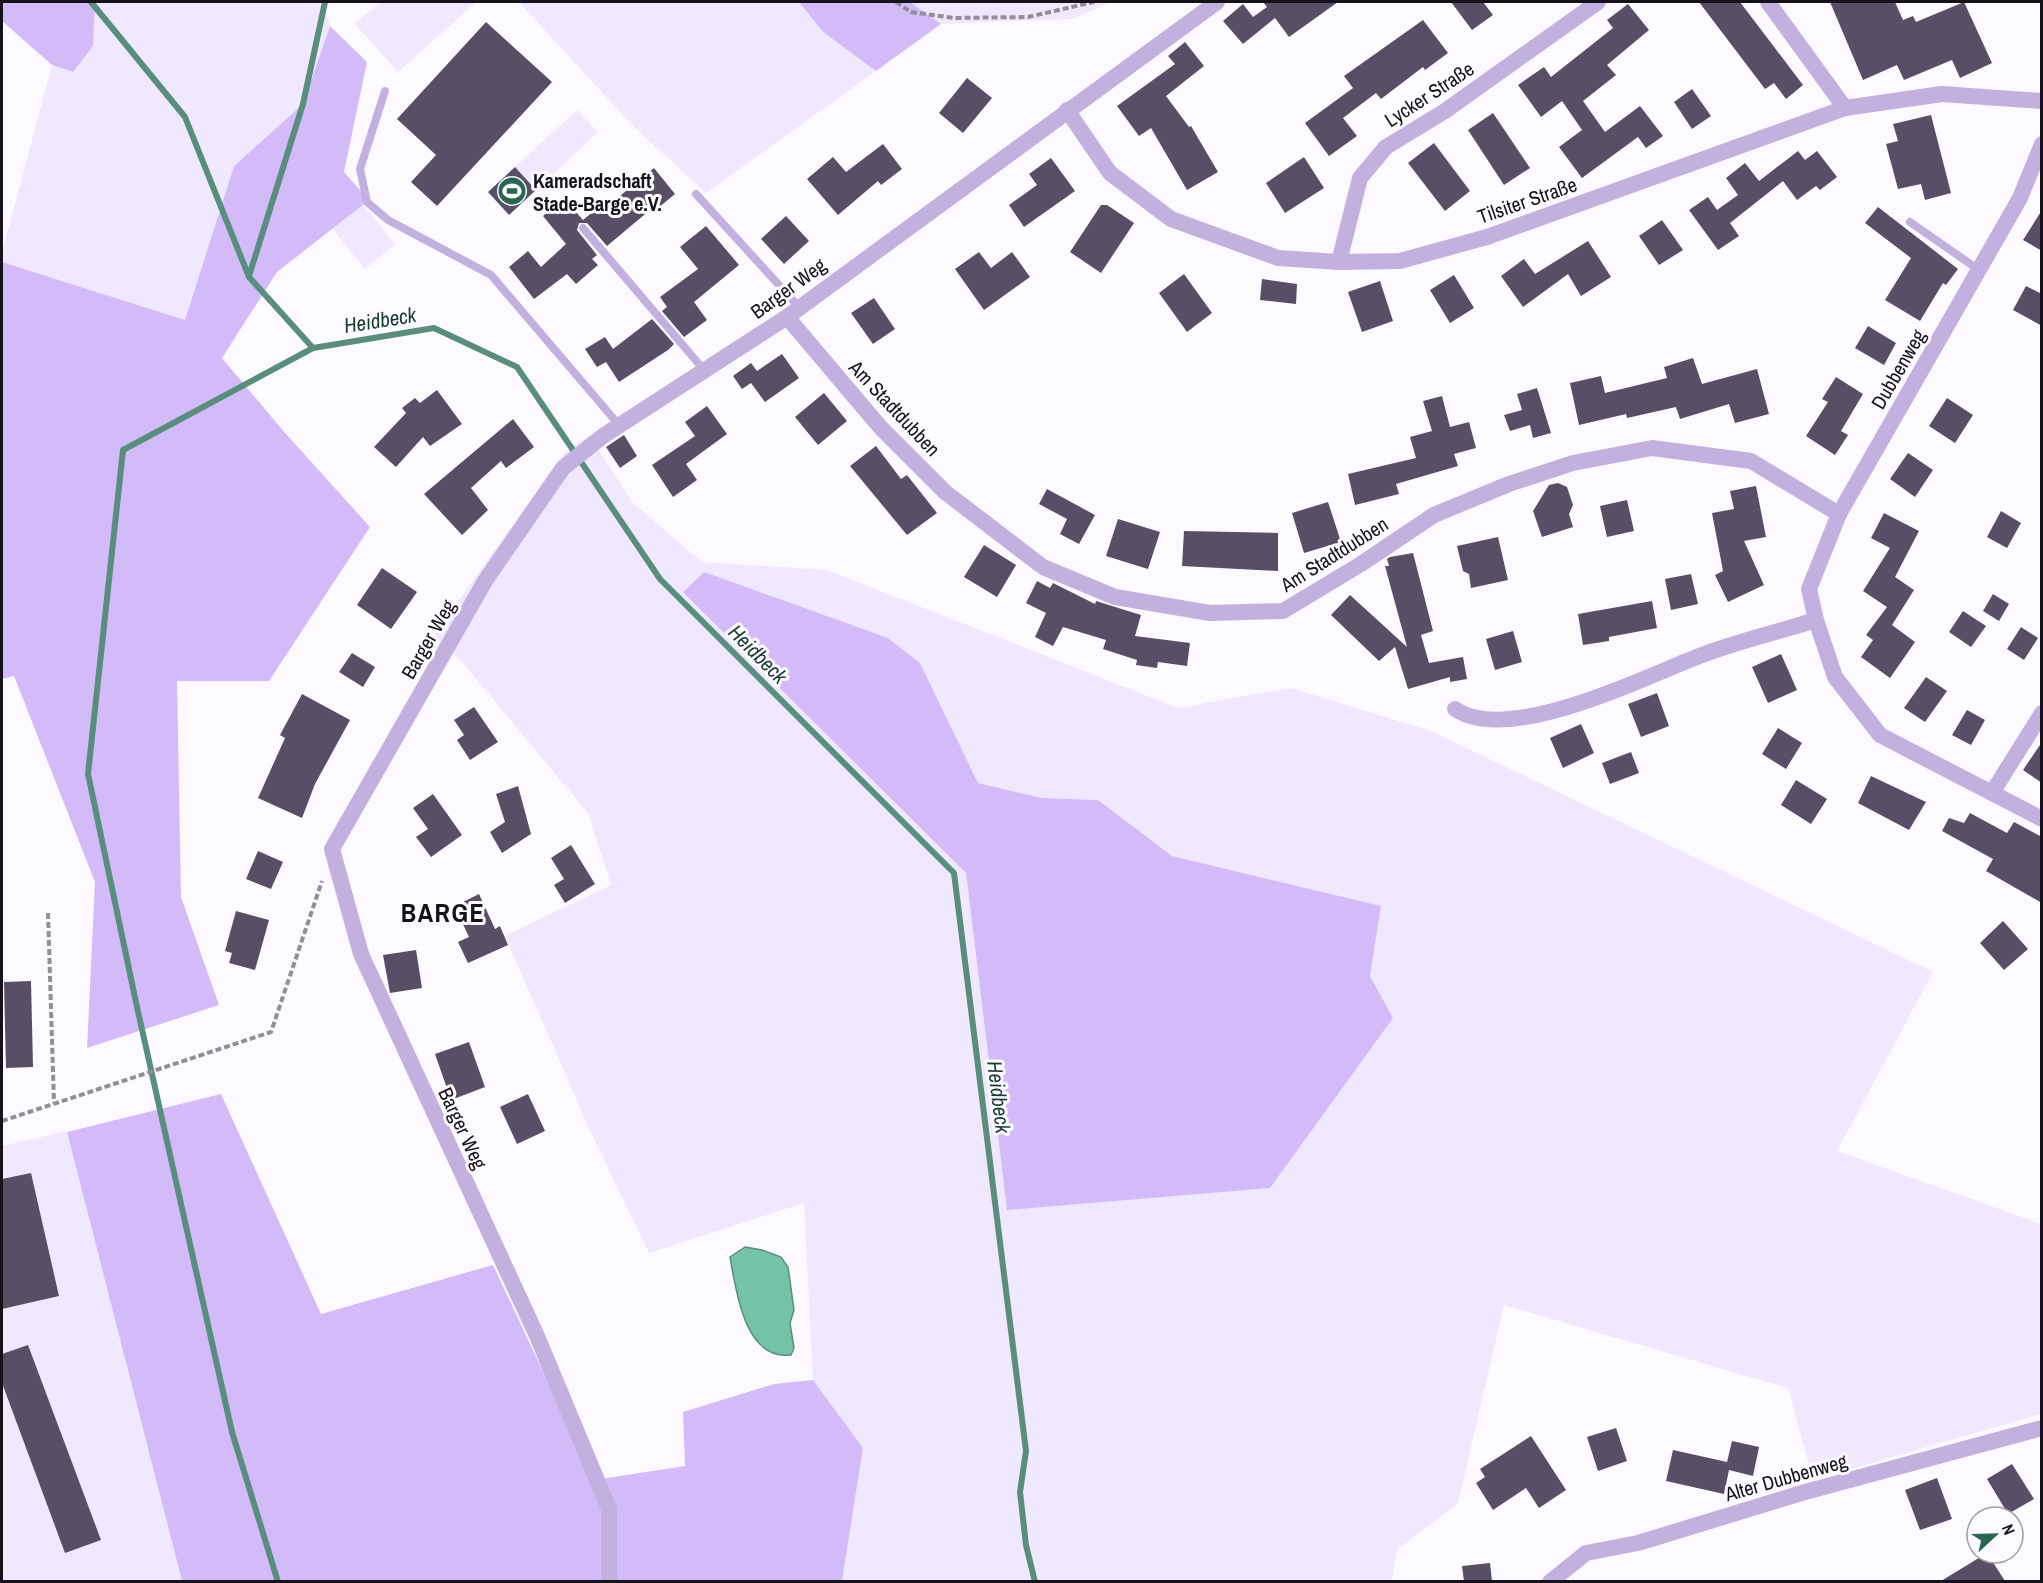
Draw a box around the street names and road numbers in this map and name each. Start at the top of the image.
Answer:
street label: Lycker Straße [1379,55,1479,133]
street label: Tilsiter Straße [1474,170,1580,230]
street label: Barger Weg [745,251,831,325]
street label: Dubbenweg [1864,324,1932,414]
street label: Am Stadtdubben [843,353,947,462]
street label: Am Stadtdubben [1274,510,1393,598]
street label: Barger Weg [395,594,461,684]
street label: Barger Weg [432,1083,494,1173]
street label: Alter Dubbenweg [1721,1447,1850,1508]

